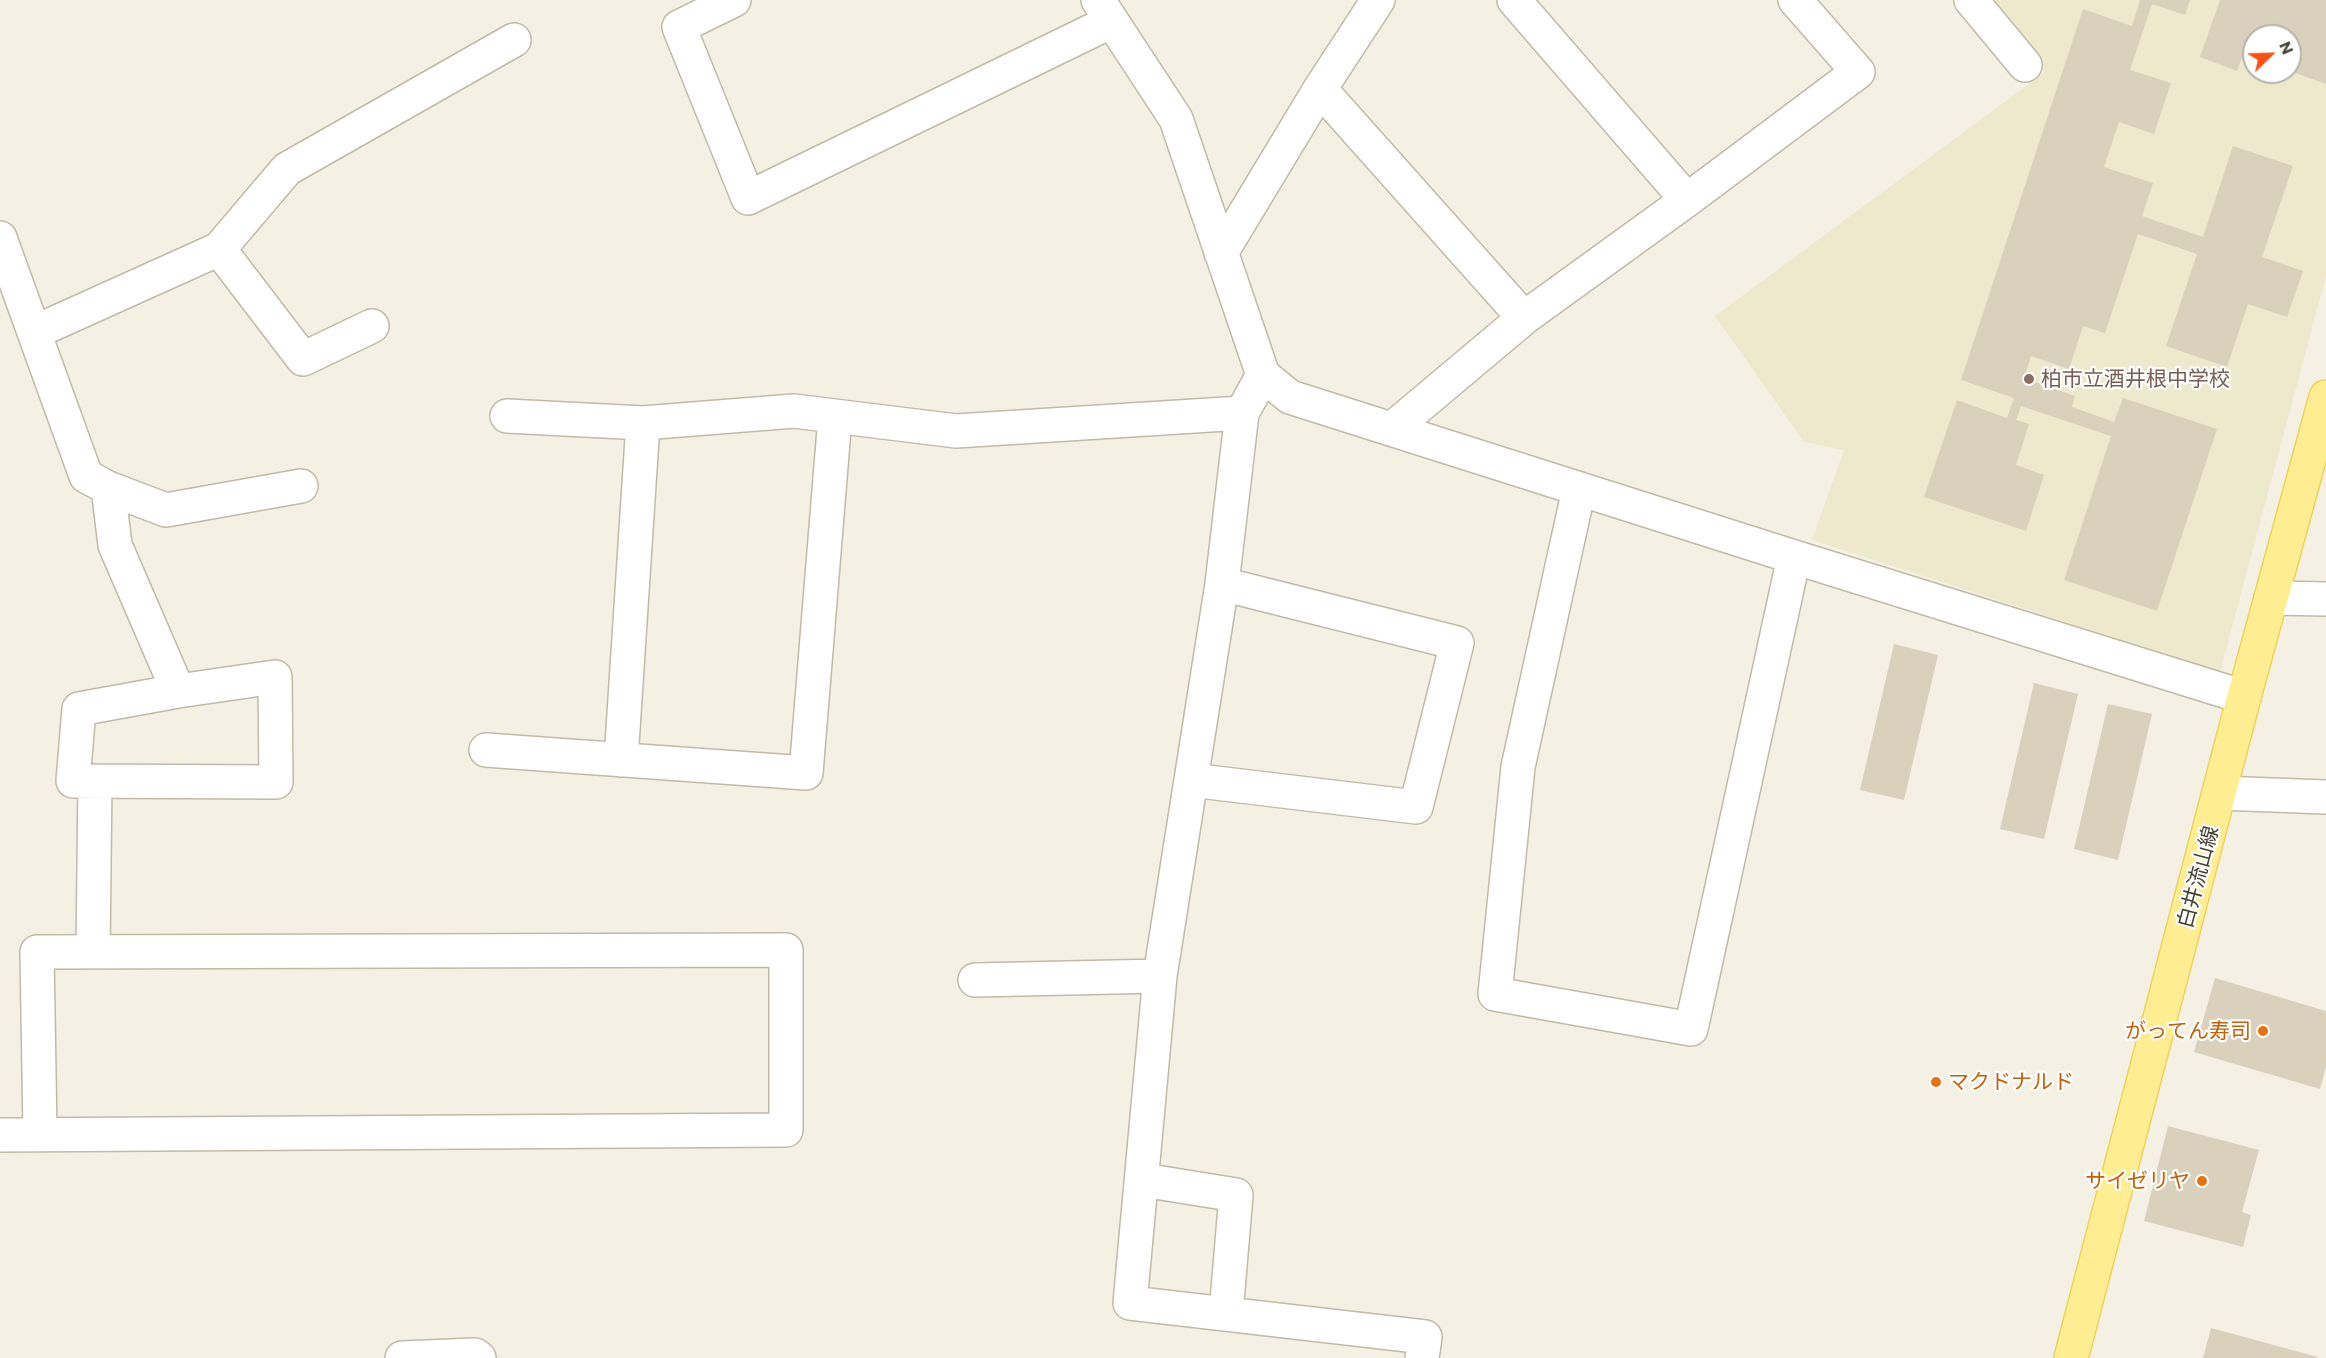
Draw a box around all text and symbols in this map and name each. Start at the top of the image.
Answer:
north arrow [2242,24,2302,84]
text: N [2276,38,2298,57]
place label: 柏市立酒井根中学校 [2041,366,2230,392]
marker: 柏市立酒井根中学校 [2022,372,2036,386]
street label: 白井流山線 [2172,823,2224,931]
place label: がってん寿司 [2125,1018,2251,1044]
marker: がってん寿司 [2256,1024,2270,1038]
place label: マクドナルド [1948,1069,2074,1095]
marker: マクドナルド [1929,1075,1943,1089]
place label: サイゼリヤ [2085,1168,2190,1194]
marker: サイゼリヤ [2195,1174,2209,1188]

